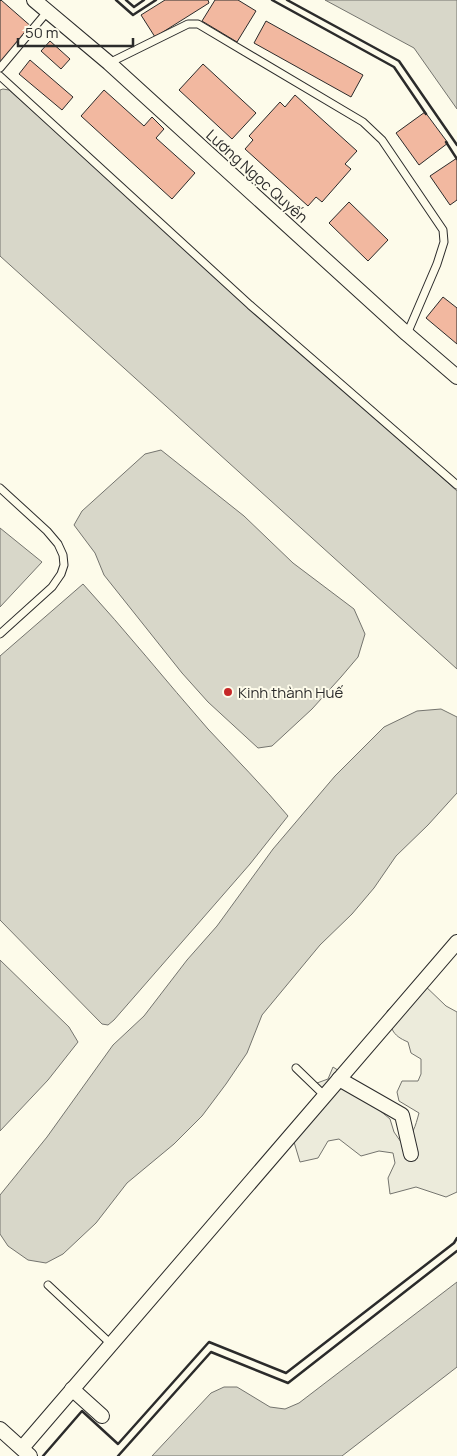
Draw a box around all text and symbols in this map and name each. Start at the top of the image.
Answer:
scale bar [18,15,132,47]
text: 50 m [25,22,59,43]
street label: Lương Ngọc Quyến [202,125,313,227]
place label: Kinh thành Huế [238,682,343,703]
marker: Kinh thành Huế [222,686,234,698]

